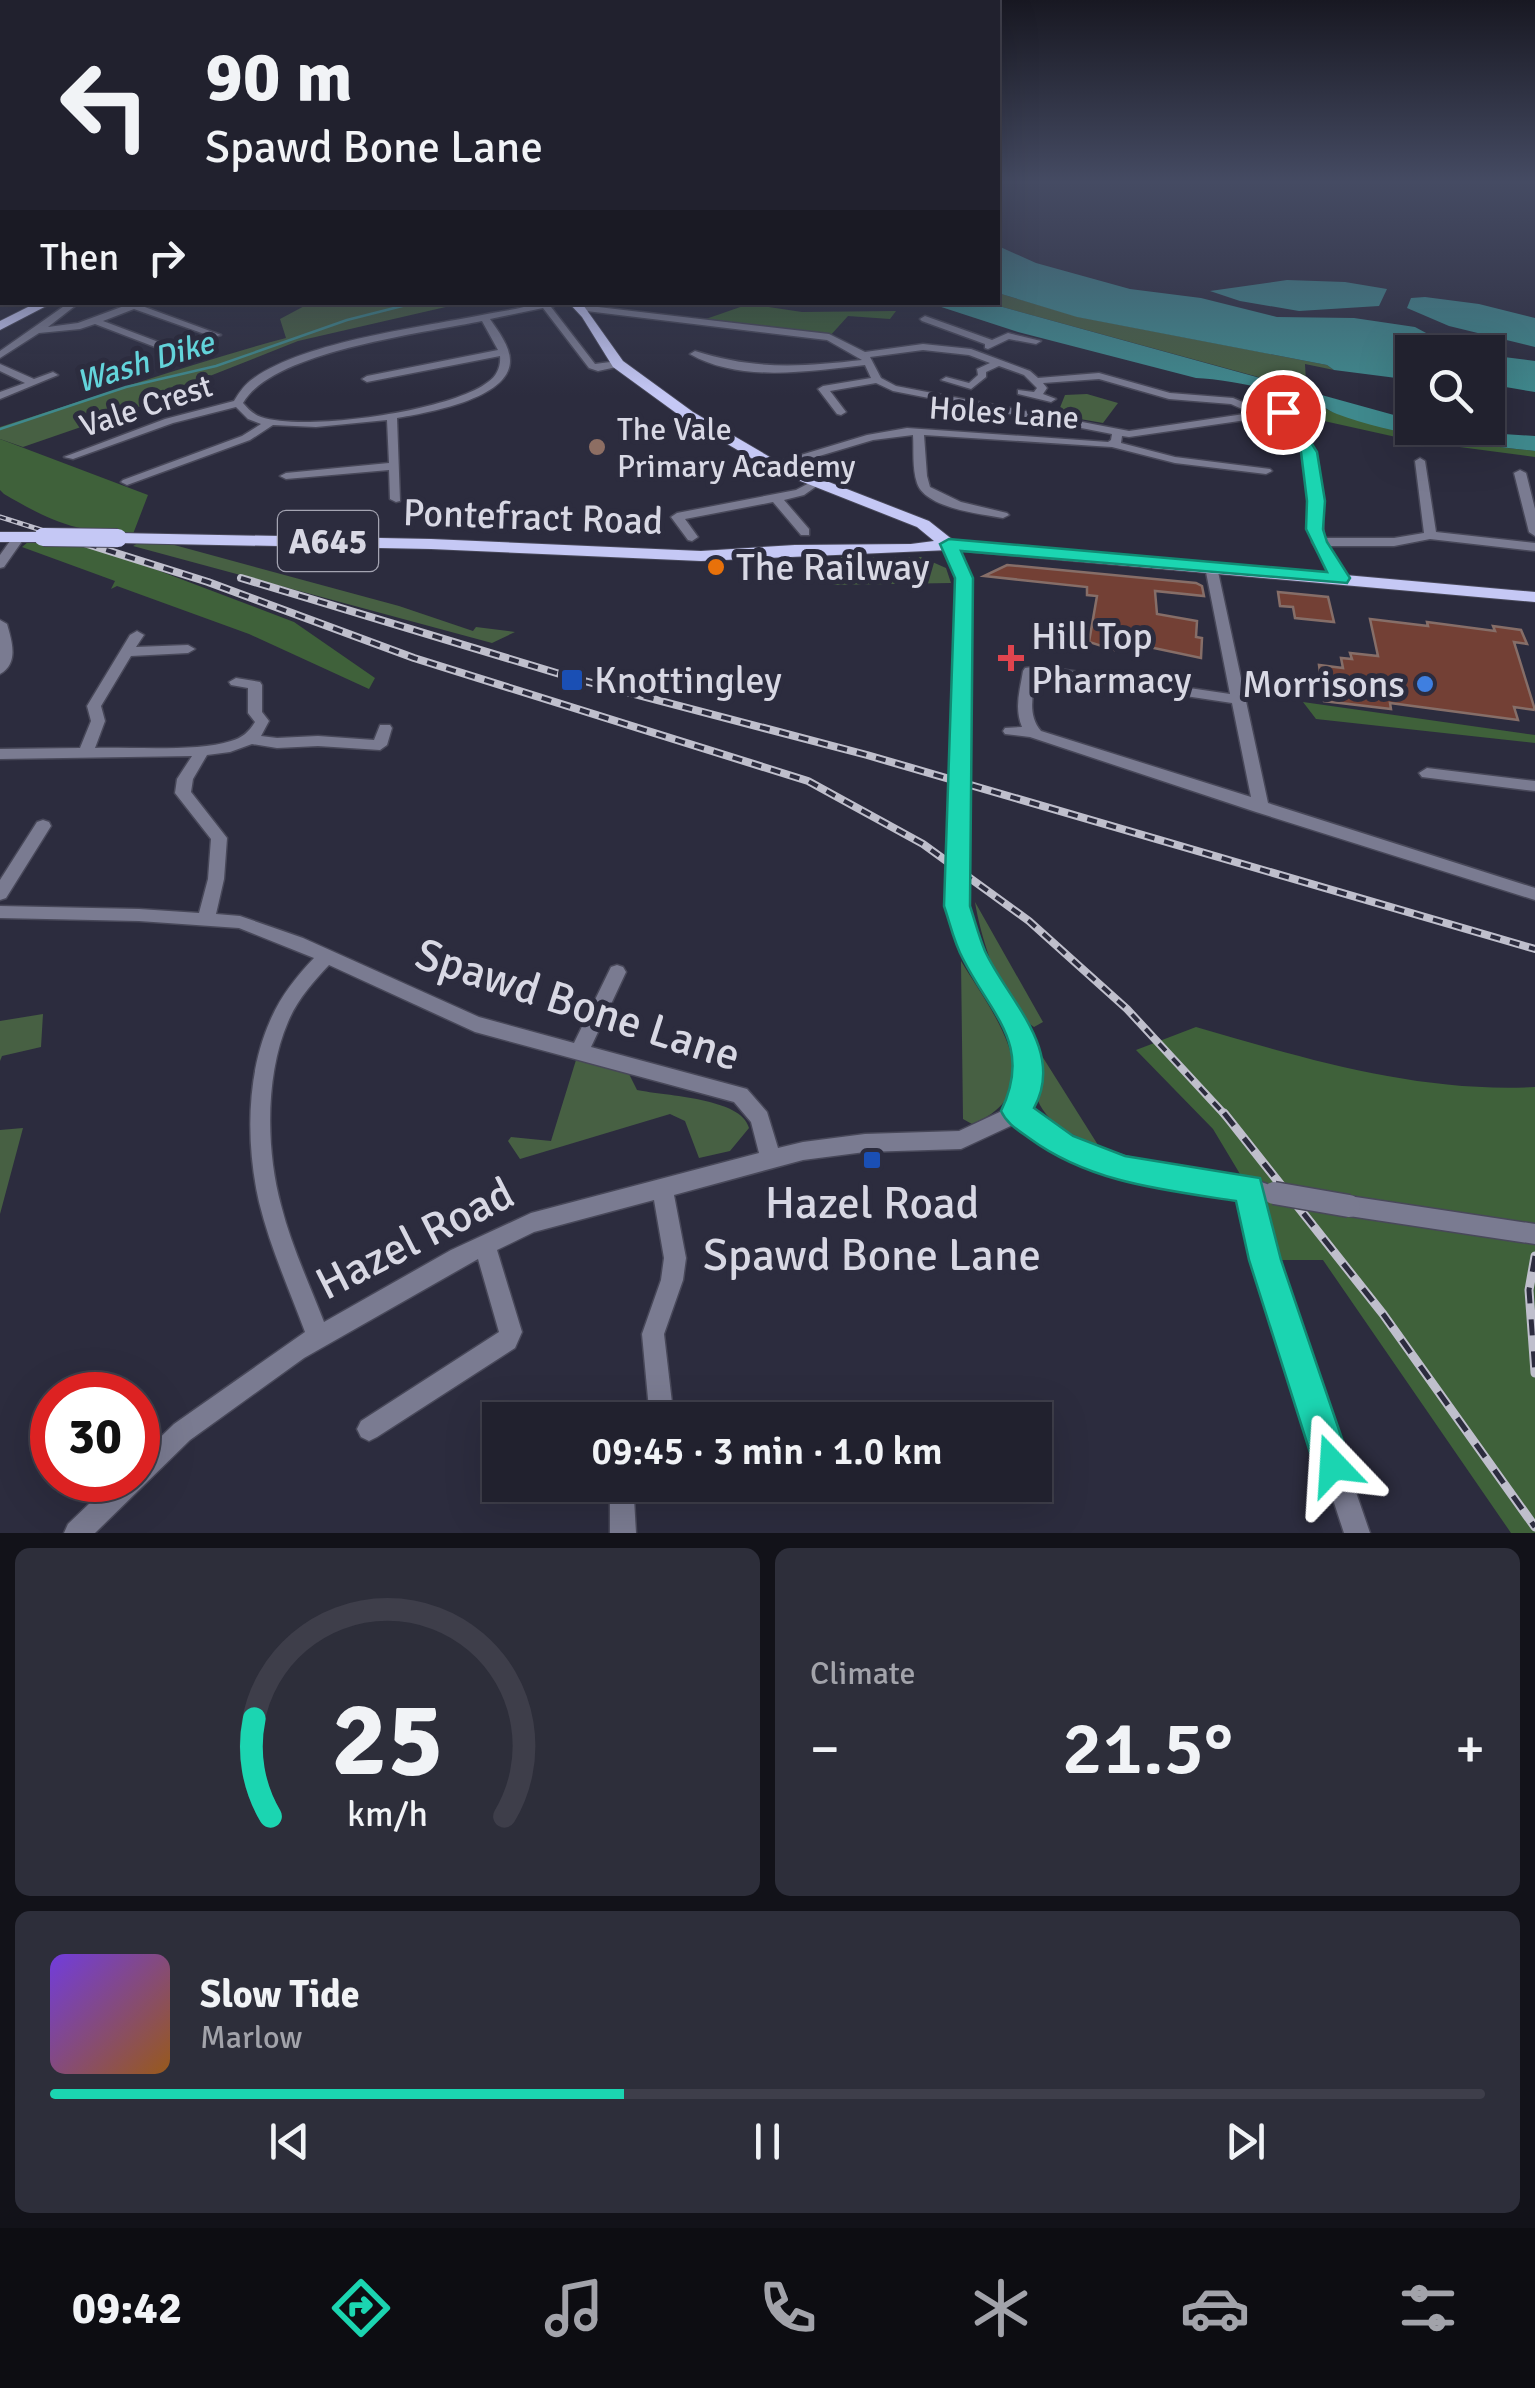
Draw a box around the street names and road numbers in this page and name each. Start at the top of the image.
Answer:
street label: Vale Crest [75,366,217,446]
street label: Holes Lane [928,388,1080,438]
street label: Pontefract Road [402,489,664,545]
road number: A645 [278,511,378,571]
street label: Spawd Bone Lane [409,927,747,1083]
street label: Hazel Road [307,1166,523,1312]

